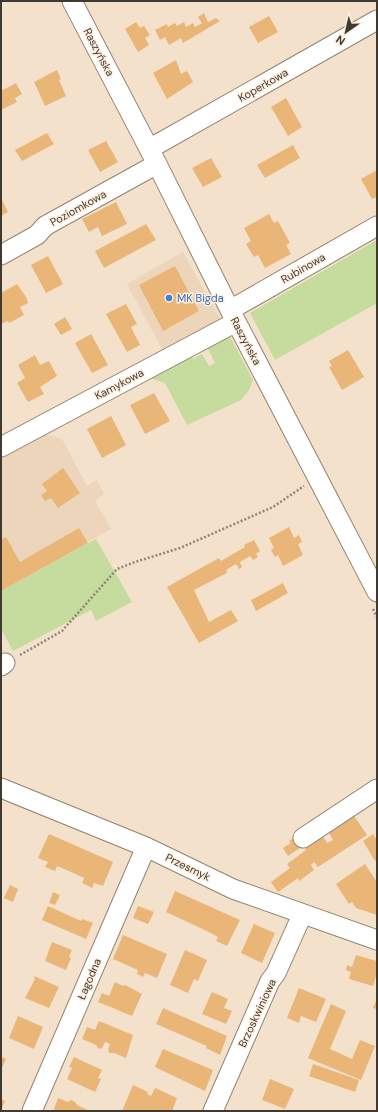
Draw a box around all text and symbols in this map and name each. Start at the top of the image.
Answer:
north arrow [326,12,366,52]
street label: Raszyńska [81,26,117,78]
text: N [333,32,348,48]
street label: Koperkowa [235,65,291,105]
street label: Poziomkowa [47,187,109,229]
street label: Rubinowa [278,250,328,286]
place label: MK Bigda [177,291,224,305]
marker: MK Bigda [164,293,174,303]
street label: Raszyńska [228,315,264,367]
street label: Kamykowa [92,365,146,403]
street label: Przesmyk [163,850,213,884]
street label: Łagodna [74,956,104,1002]
street label: Brzoskwiniowa [235,977,279,1049]

